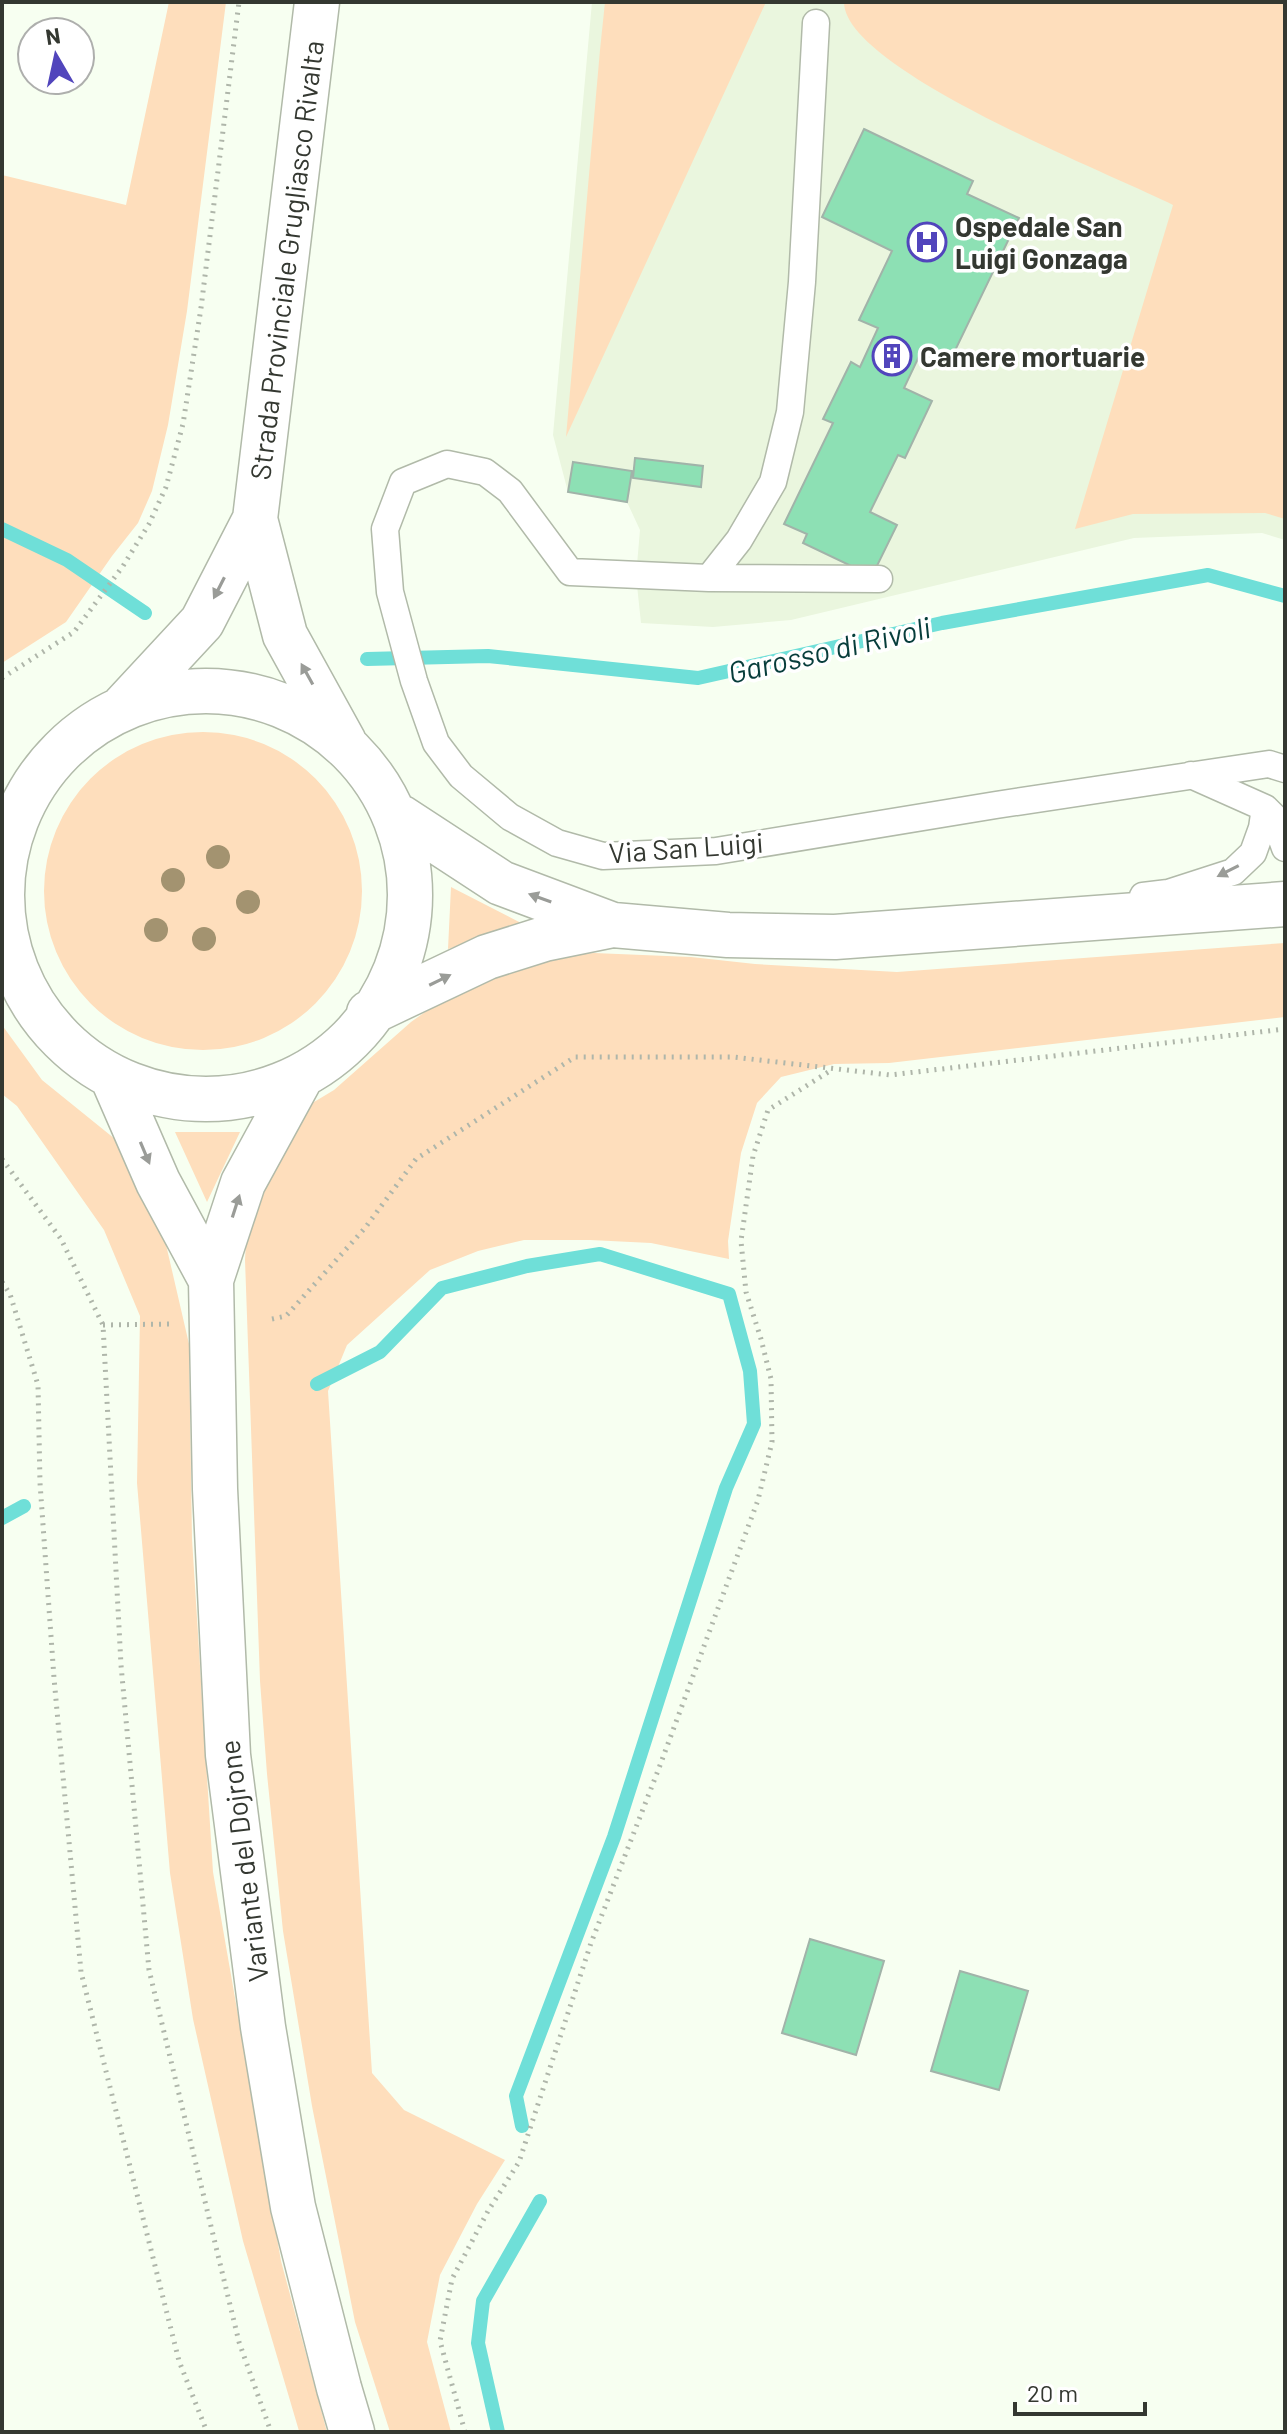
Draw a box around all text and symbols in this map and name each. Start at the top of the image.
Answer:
north arrow [16,16,96,96]
text: N [43,21,62,49]
street label: Strada Provinciale Grugliasco Rivalta [242,38,330,482]
place label: Ospedale San Luigi Gonzaga [955,209,1128,275]
hospital icon: Ospedale San Luigi Gonzaga [906,221,948,263]
building icon: Camere mortuarie [871,335,913,377]
place label: Camere mortuarie [920,339,1145,373]
one-way arrow [213,577,226,600]
water label: Garosso di Rivoli [724,608,934,690]
one-way arrow [300,663,314,685]
street label: Via San Luigi [607,825,765,869]
one-way arrow [1217,864,1240,878]
one-way arrow [528,891,552,903]
one-way arrow [428,973,451,987]
one-way arrow [139,1141,152,1164]
one-way arrow [230,1193,243,1217]
street label: Variante del Dojrone [211,1738,275,1984]
scale bar [1015,2366,1145,2416]
text: 20 m [1027,2378,1078,2407]

